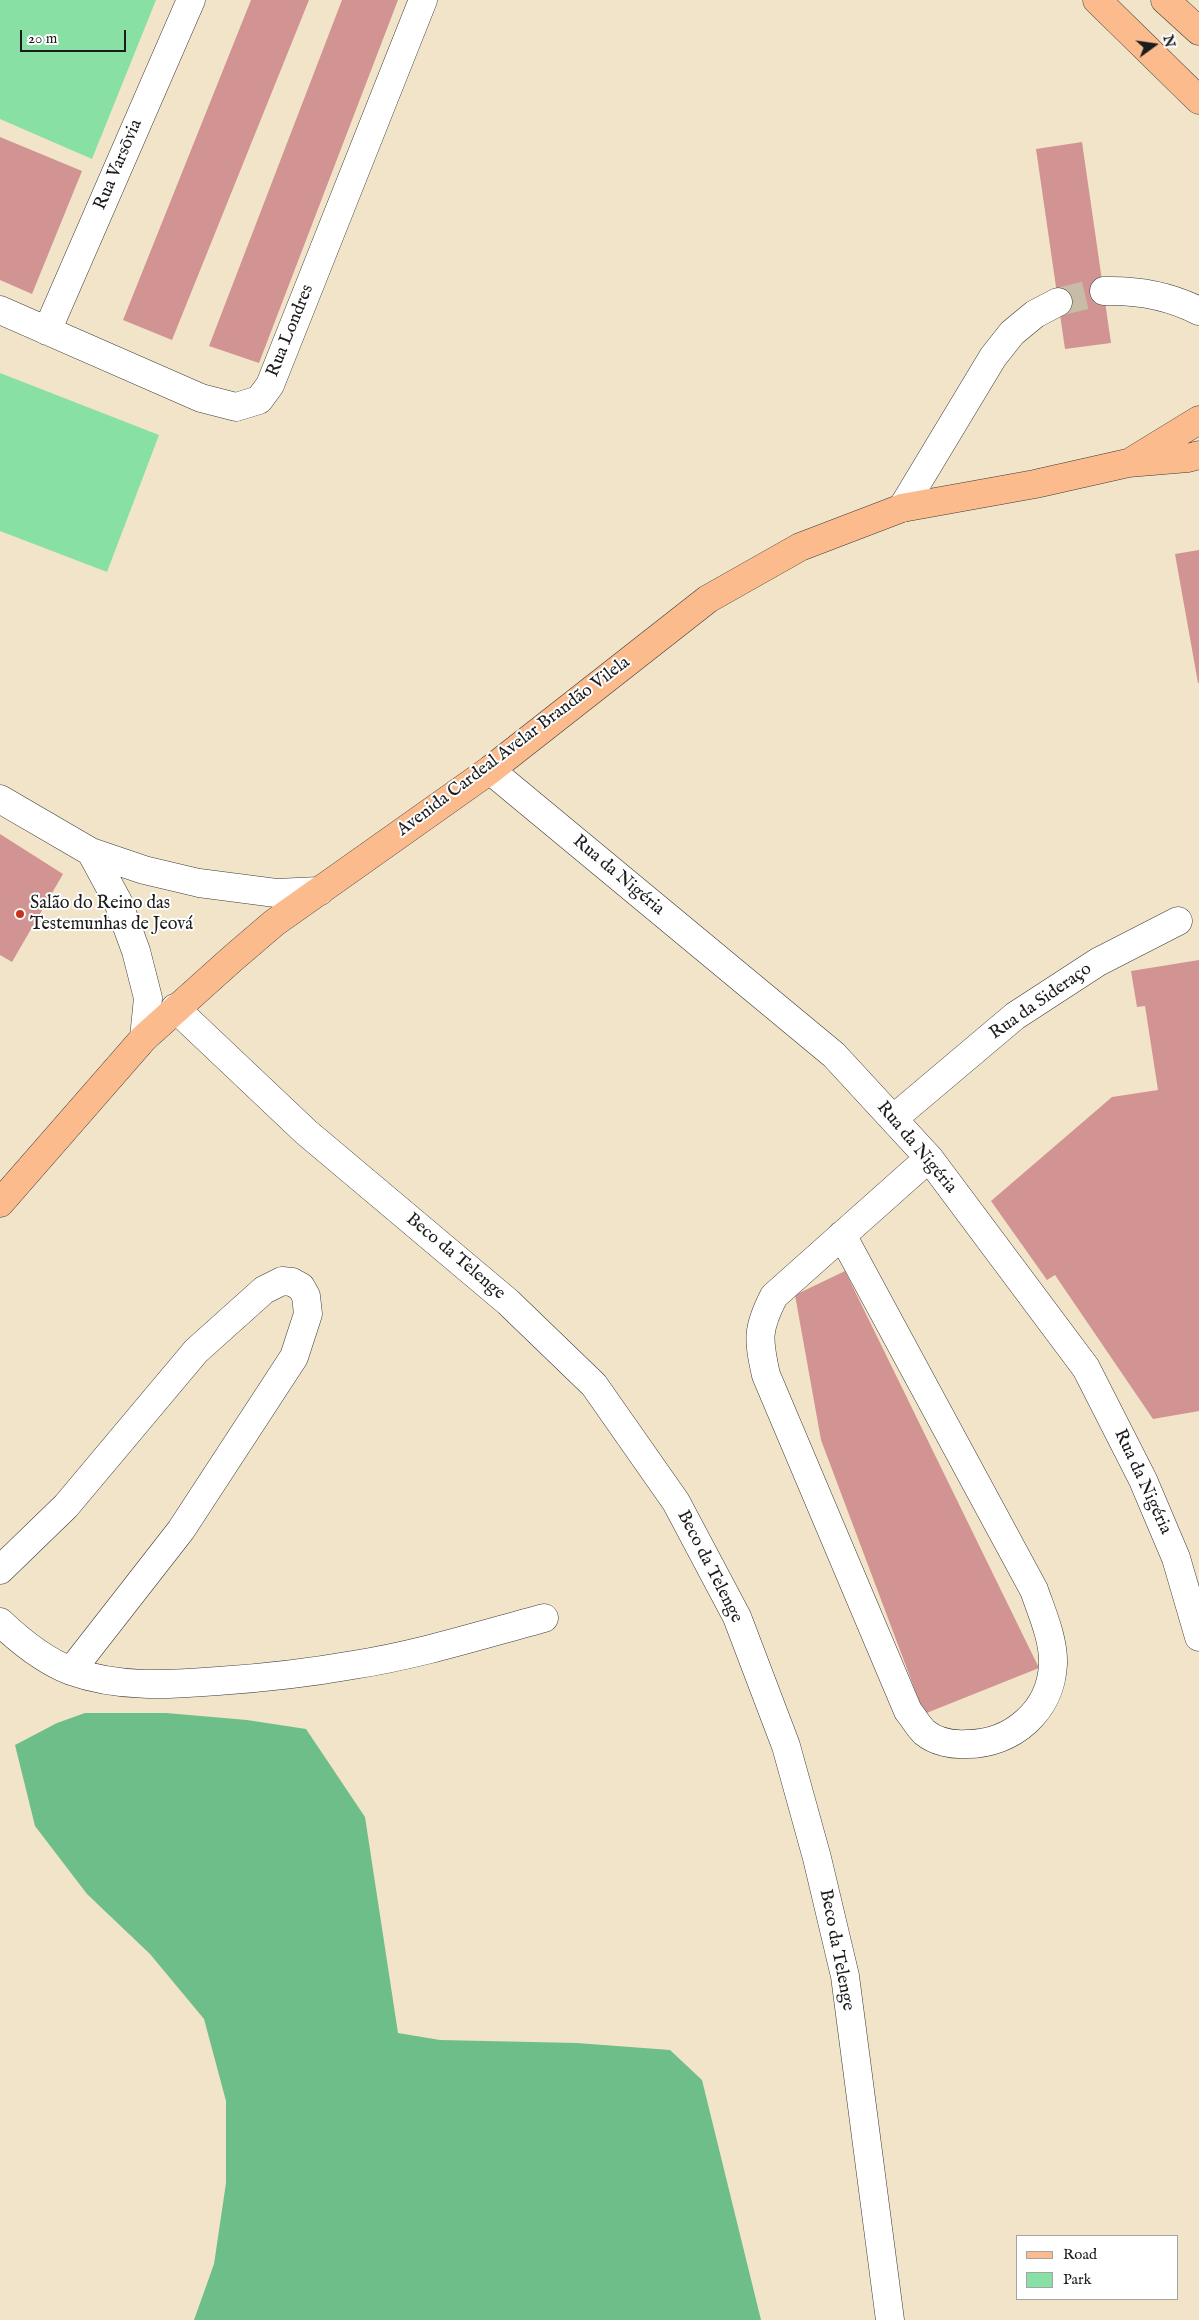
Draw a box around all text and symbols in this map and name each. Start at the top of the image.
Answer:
scale bar [22,20,129,52]
north arrow [1129,20,1179,70]
text: 20 m [28,29,57,48]
text: N [1158,33,1179,49]
street label: Rua Varsōvia [90,116,148,214]
street label: Rua Londres [263,282,319,380]
street label: Avenida Cardeal Avelar Brandão Vilela [393,652,635,842]
street label: Rua da Nigéria [568,831,668,921]
place label: Salão do Reino das Testemunhas de Jeová [30,893,193,936]
marker: Salão do Reino das Testemunhas de Jeová [14,908,26,920]
street label: Rua da Sideraço [986,959,1096,1045]
street label: Rua da Nigéria [871,1098,961,1198]
street label: Beco da Telenge [401,1209,509,1305]
street label: Rua da Nigéria [1108,1426,1176,1538]
street label: Beco da Telenge [671,1507,747,1627]
street label: Beco da Telenge [814,1887,858,2013]
legend [1016,2235,1179,2300]
text: Road [1063,2245,1097,2264]
text: Park [1063,2270,1092,2289]

